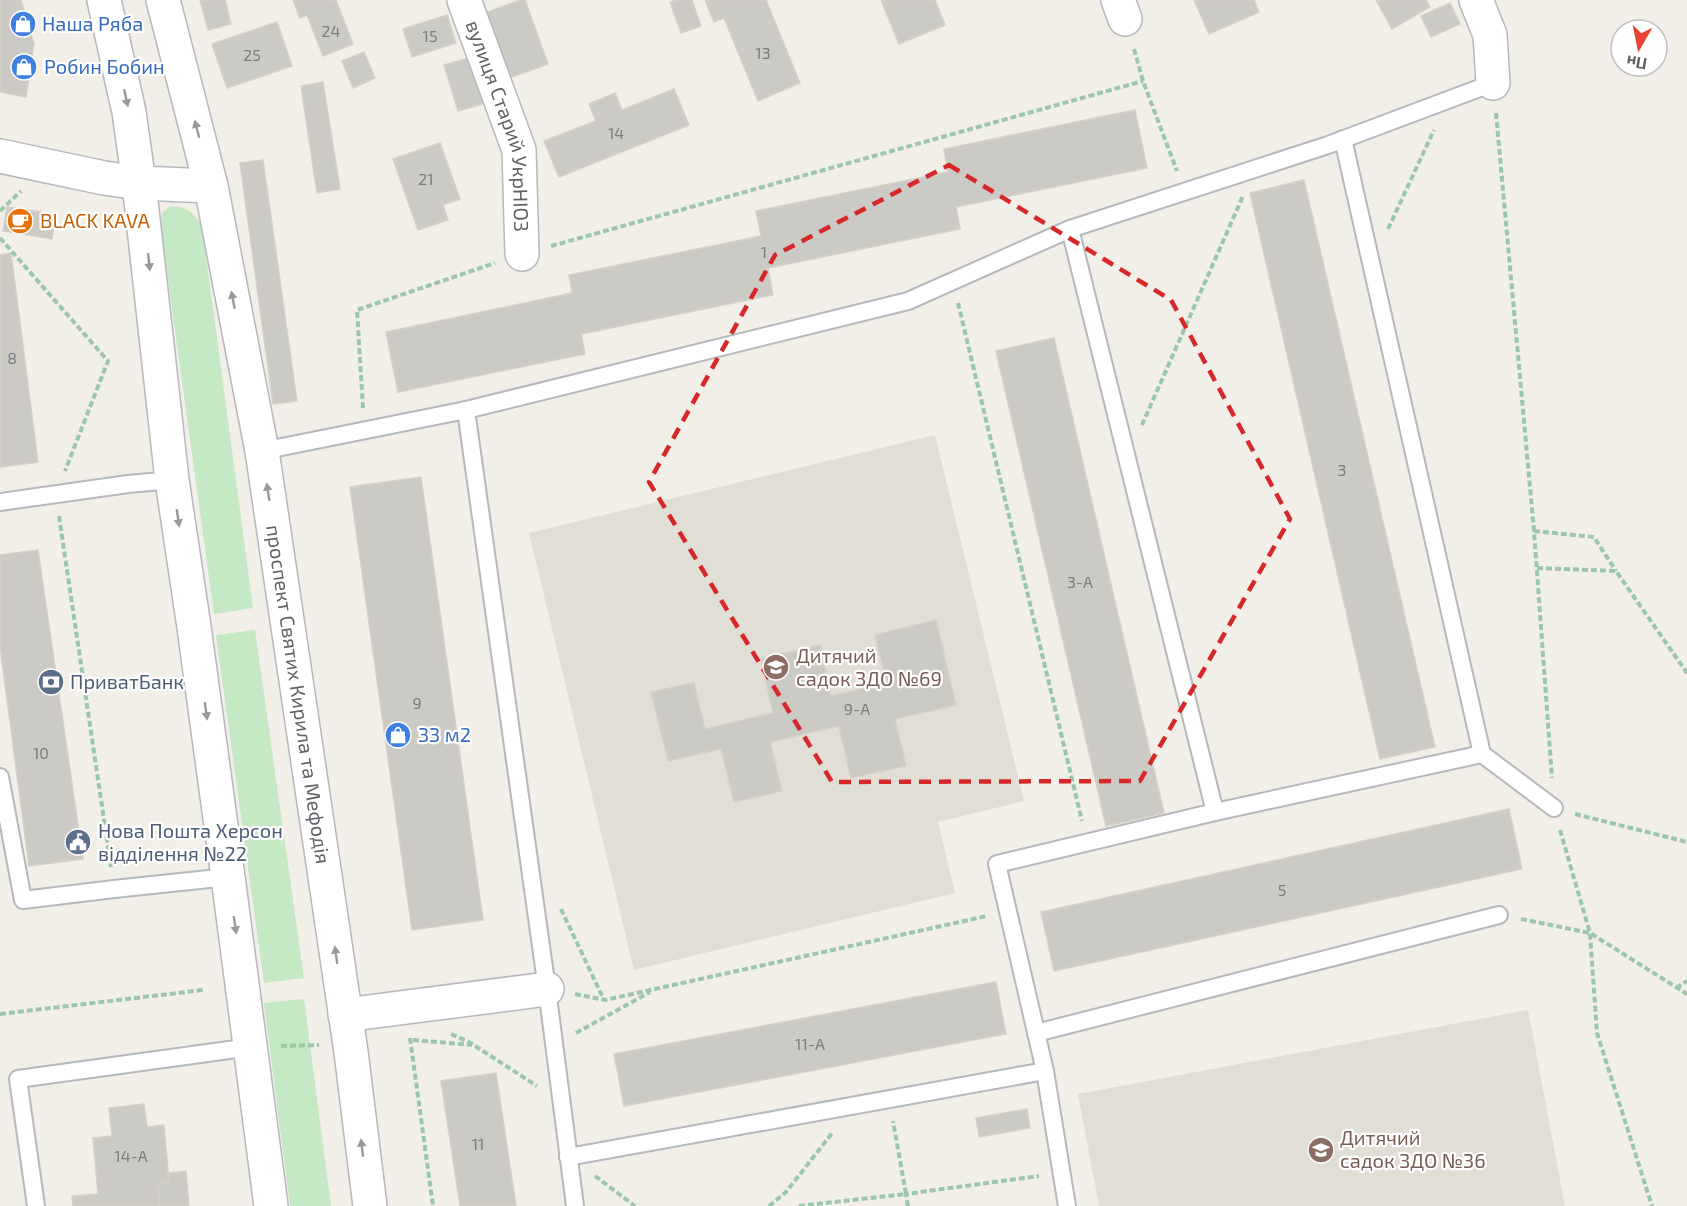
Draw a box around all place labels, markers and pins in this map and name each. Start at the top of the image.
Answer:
shop icon: Наша Ряба [8,9,38,39]
place label: Наша Ряба [42,11,143,35]
shop icon: Робин Бобин [9,52,39,82]
place label: Робин Бобин [44,54,165,78]
cafe icon: BLACK KAVA [5,206,35,236]
place label: BLACK KAVA [40,208,151,232]
place label: Дитячий садок ЗДО №69 [796,643,942,690]
school or university icon: Дитячий садок ЗДО №69 [761,652,791,682]
bank icon: ПриватБанк [36,667,66,697]
place label: ПриватБанк [70,669,184,693]
shop icon: 33 м2 [383,720,413,750]
place label: 33 м2 [418,722,471,746]
place label: Нова Пошта Херсон відділення №22 [98,818,283,865]
public building icon: Нова Пошта Херсон відділення №22 [63,827,93,857]
place label: Дитячий садок ЗДО №36 [1340,1125,1486,1172]
school or university icon: Дитячий садок ЗДО №36 [1306,1135,1336,1165]

